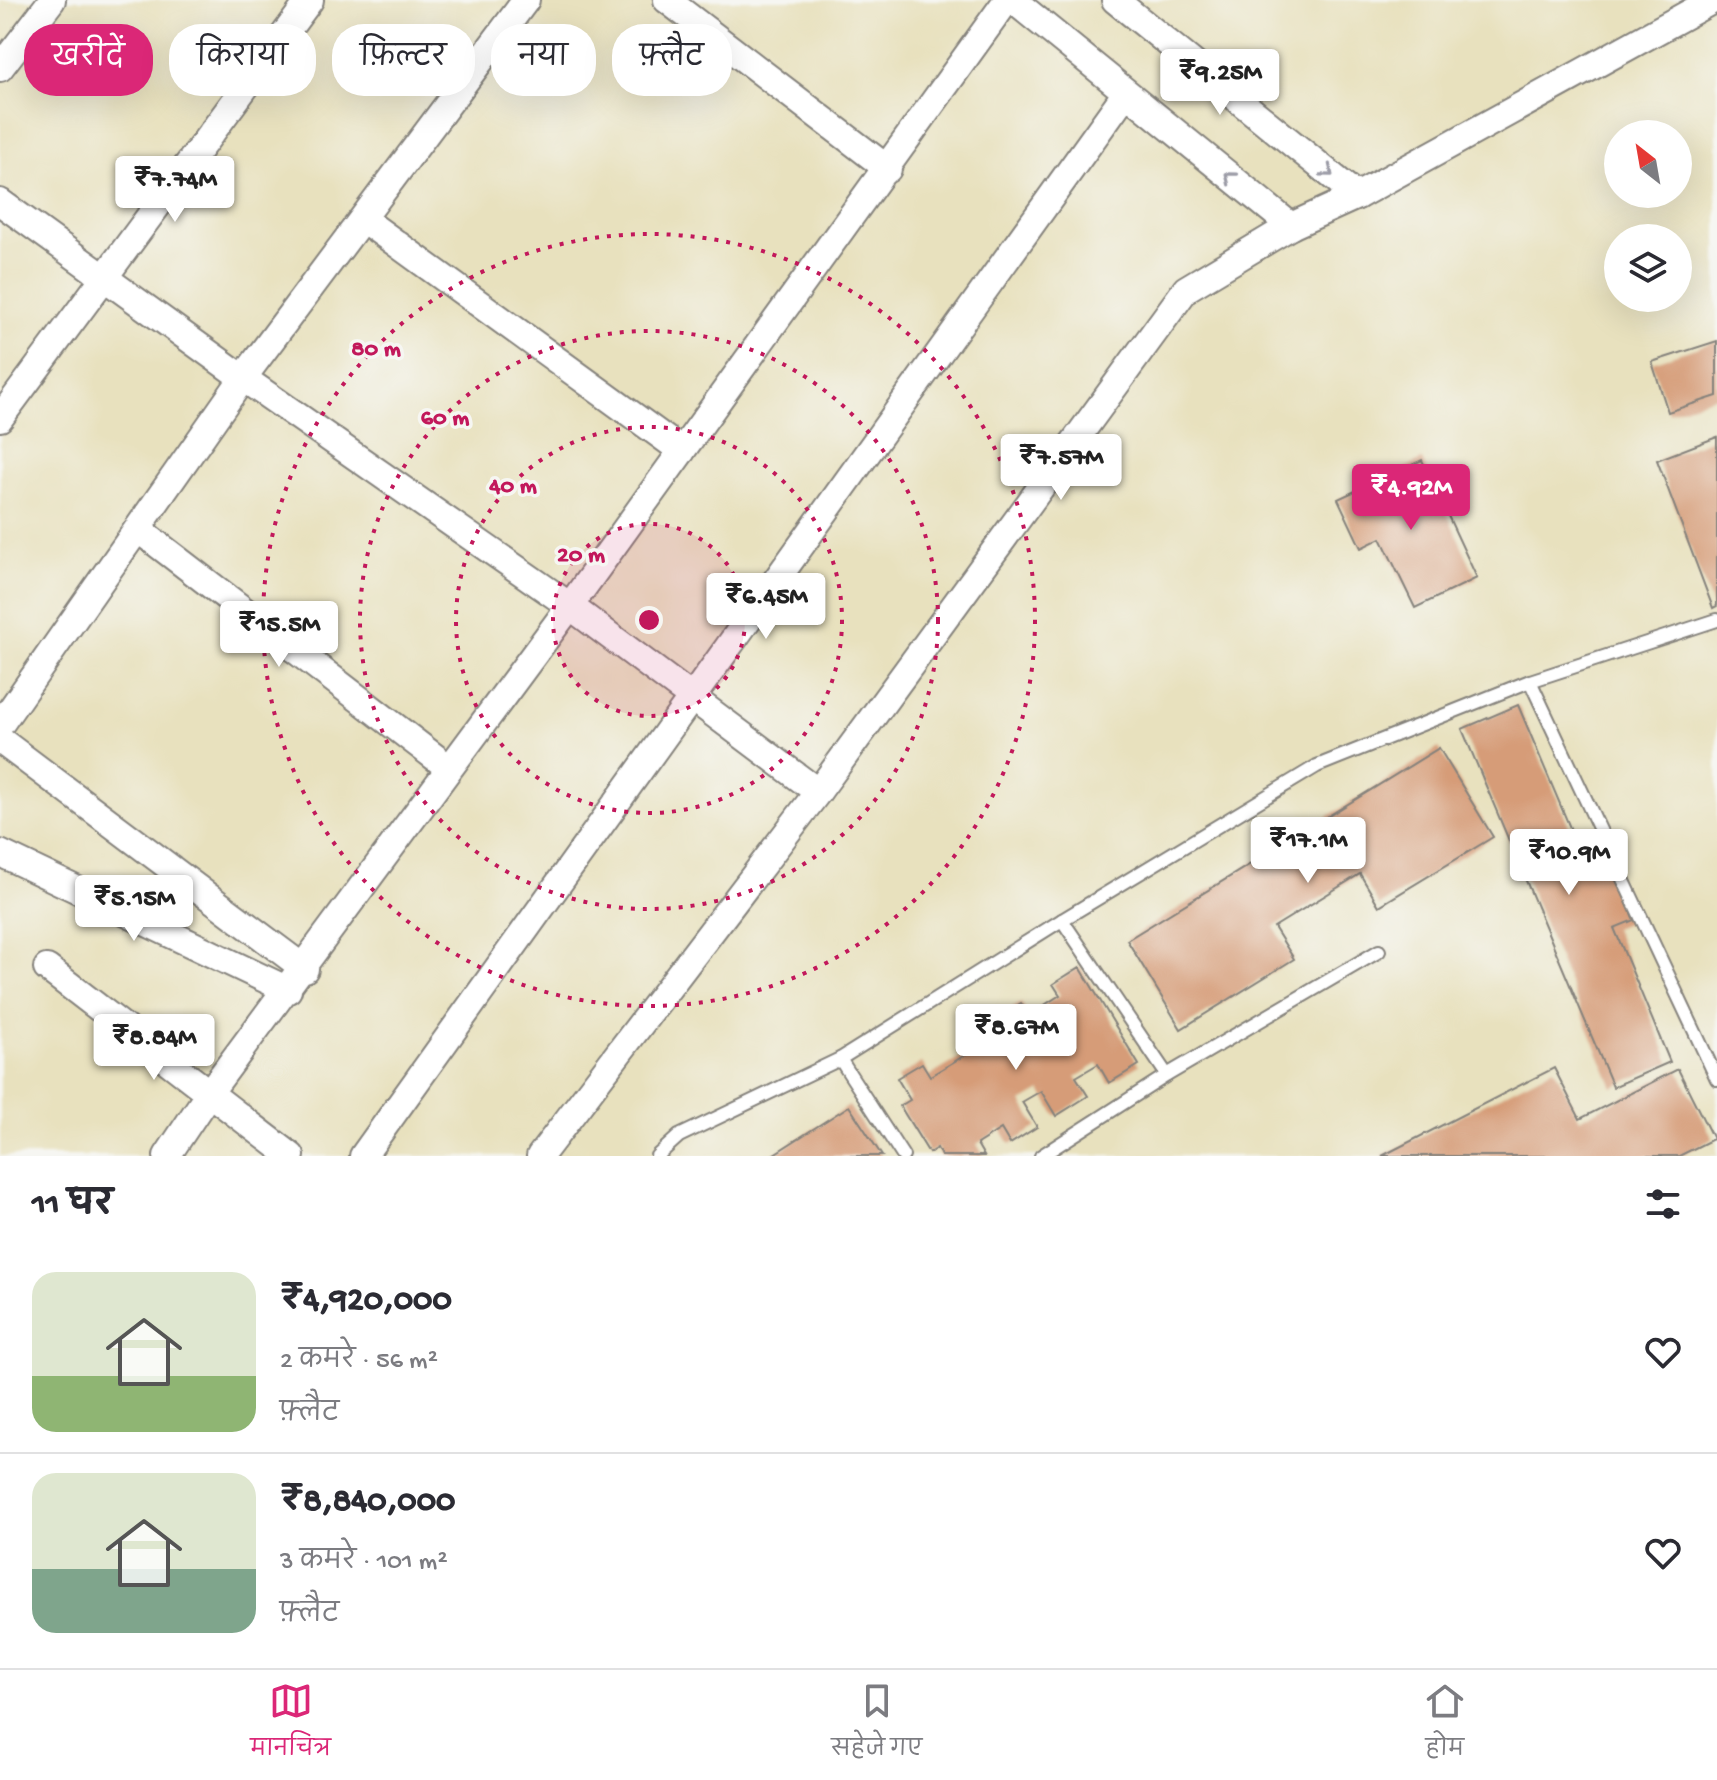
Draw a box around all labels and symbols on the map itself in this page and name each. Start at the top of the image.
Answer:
pin: ₹9.25M [1155,49,1285,117]
north arrow [1604,120,1692,208]
pin: ₹7.74M [110,156,240,224]
one-way arrow [1319,162,1333,177]
one-way arrow [1224,173,1239,187]
text: 80 m [351,336,401,365]
text: 60 m [421,405,469,434]
pin: ₹7.57M [996,434,1126,502]
pin: ₹4.92M [1346,464,1476,532]
text: 40 m [488,473,537,502]
text: 20 m [557,542,605,571]
pin: ₹6.45M [701,573,831,641]
pin: ₹15.5M [214,601,344,669]
centre of rings [635,606,663,634]
pin: ₹17.1M [1243,817,1373,885]
pin: ₹10.9M [1504,829,1634,897]
pin: ₹5.15M [69,875,199,943]
pin: ₹8.67M [951,1004,1081,1072]
pin: ₹8.84M [89,1014,219,1082]

